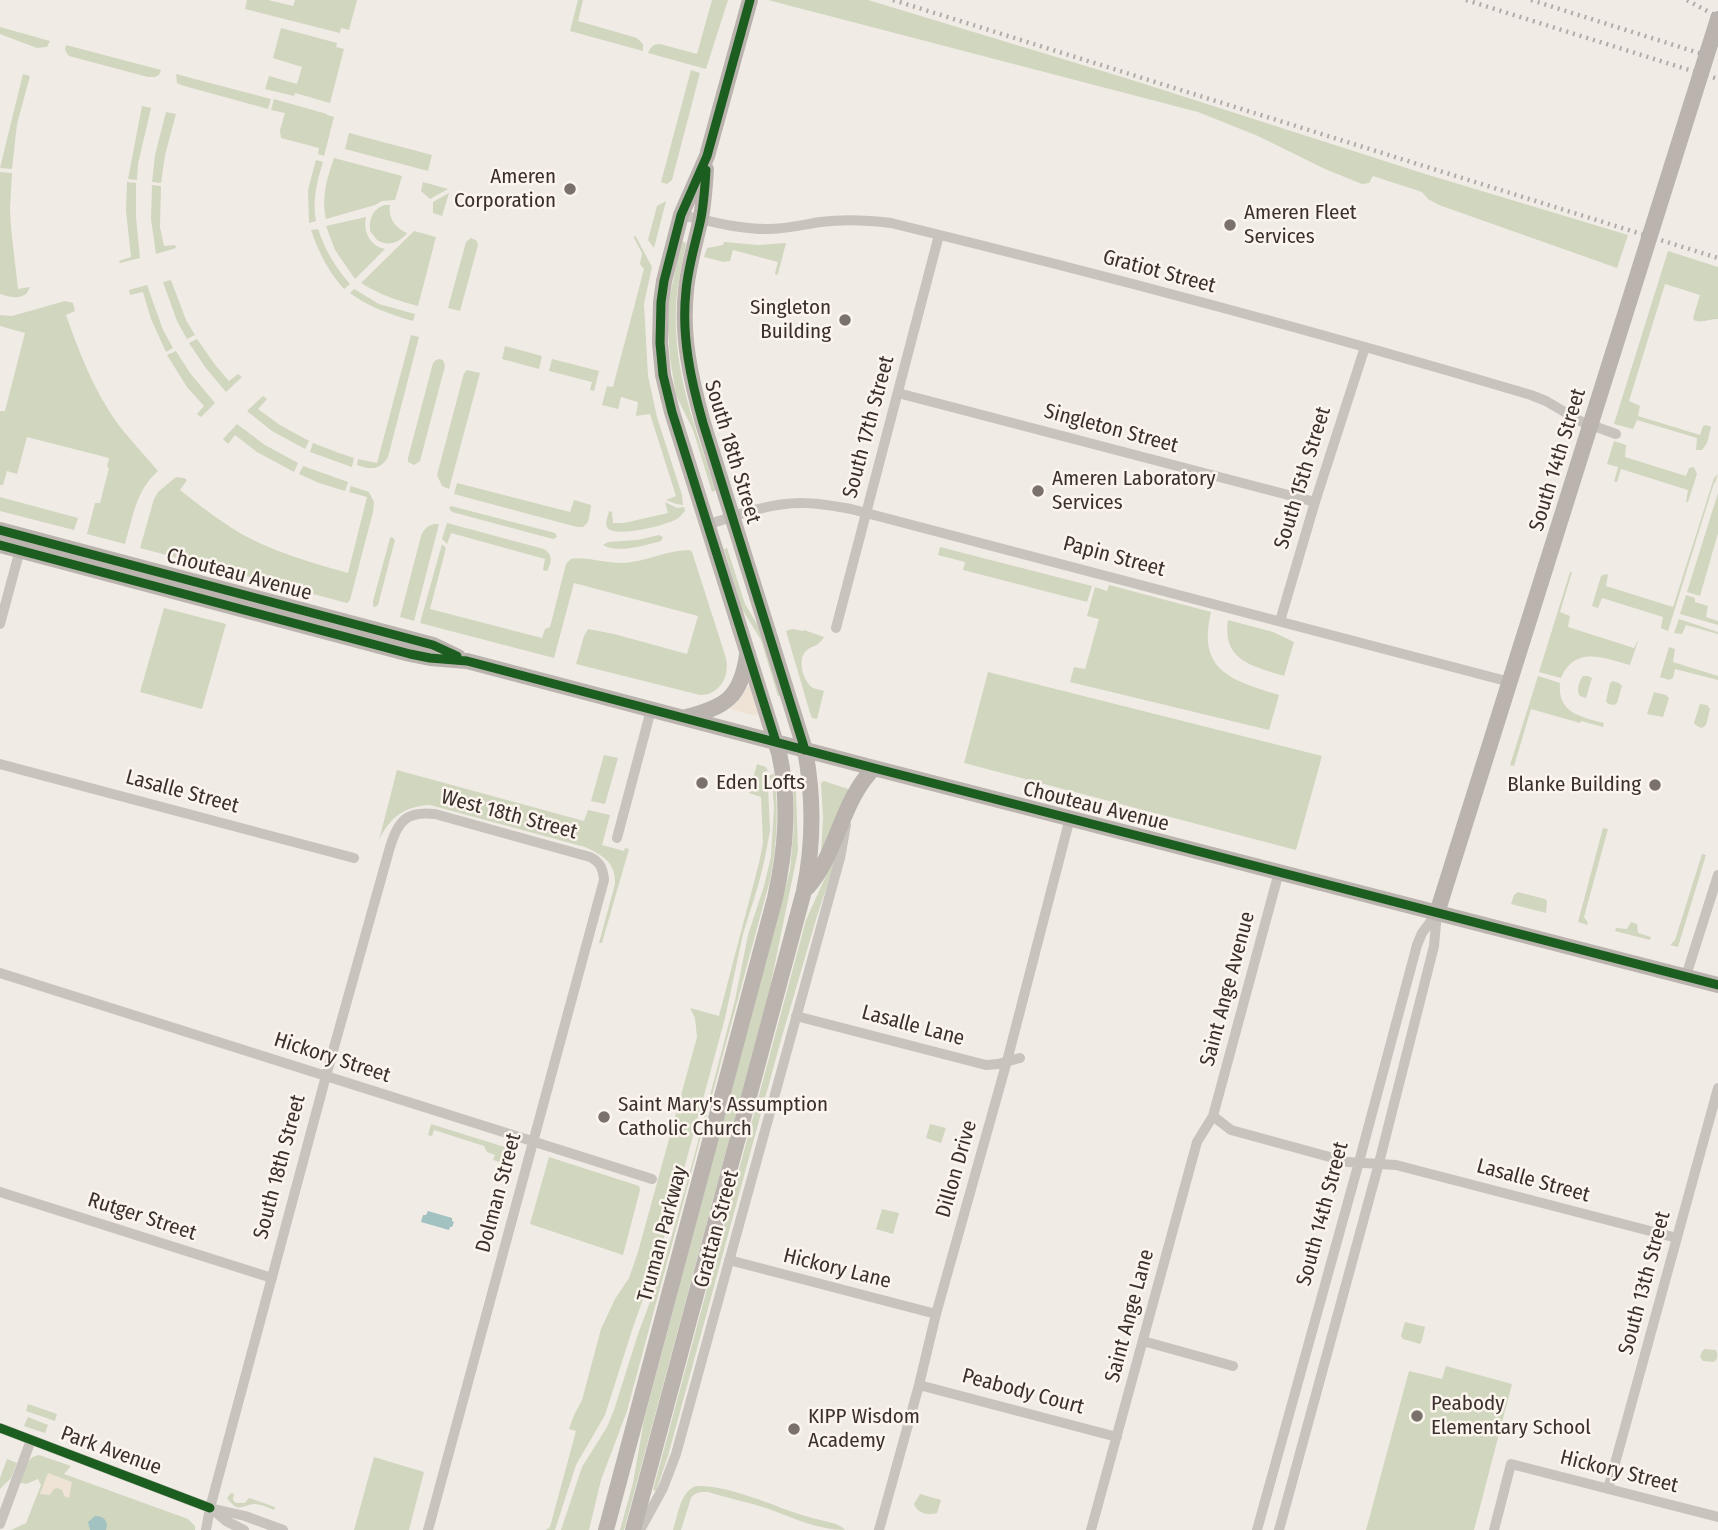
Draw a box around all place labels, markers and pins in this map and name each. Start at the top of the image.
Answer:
place label: Ameren Corporation [454,164,556,214]
marker: Ameren Corporation [562,181,578,197]
place label: Ameren Fleet Services [1244,200,1357,250]
marker: Ameren Fleet Services [1222,217,1238,233]
place label: Singleton Building [750,295,831,345]
marker: Singleton Building [837,312,853,328]
place label: Ameren Laboratory Services [1052,466,1216,516]
marker: Ameren Laboratory Services [1030,483,1046,499]
place label: Eden Lofts [716,770,805,796]
place label: Blanke Building [1507,772,1641,798]
marker: Eden Lofts [694,775,710,791]
marker: Blanke Building [1647,777,1663,793]
place label: Saint Mary's Assumption Catholic Church [618,1092,828,1142]
marker: Saint Mary's Assumption Catholic Church [596,1109,612,1125]
place label: Peabody Elementary School [1431,1391,1591,1441]
place label: KIPP Wisdom Academy [808,1404,920,1454]
marker: Peabody Elementary School [1409,1408,1425,1424]
marker: KIPP Wisdom Academy [786,1421,802,1437]

